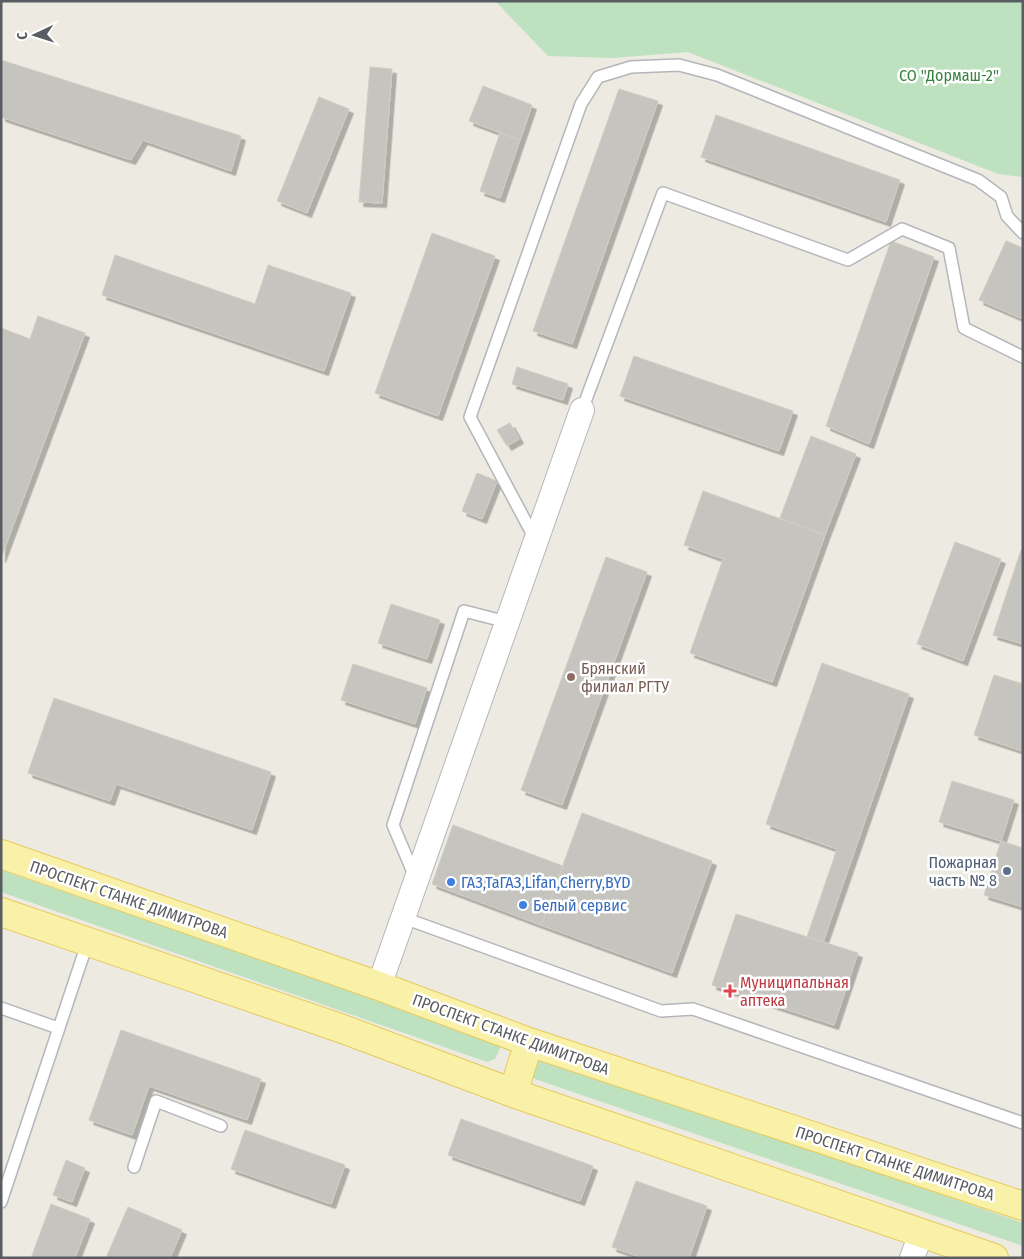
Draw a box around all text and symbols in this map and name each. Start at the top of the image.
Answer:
north arrow [10,10,60,60]
text: С [14,31,31,40]
park label: СО "Дормаш-2" [899,66,999,85]
place label: Брянский филиал РГТУ [581,659,669,696]
marker: Брянский филиал РГТУ [565,671,577,683]
place label: Пожарная часть № 8 [928,853,997,890]
street label: ПРОСПЕКТ СТАНКЕ ДИМИТРОВА [27,857,231,943]
marker: Пожарная часть № 8 [1001,865,1013,877]
place label: ГАЗ,ТаГАЗ,Lifan,Cherry,BYD [461,873,631,892]
marker: ГАЗ,ТаГАЗ,Lifan,Cherry,BYD [445,876,457,888]
place label: Белый сервис [533,896,627,915]
marker: Белый сервис [517,899,529,911]
place label: Муниципальная аптека [740,973,849,1010]
marker: Муниципальная аптека [724,985,736,997]
street label: ПРОСПЕКТ СТАНКЕ ДИМИТРОВА [410,990,612,1079]
street label: ПРОСПЕКТ СТАНКЕ ДИМИТРОВА [793,1122,997,1205]

